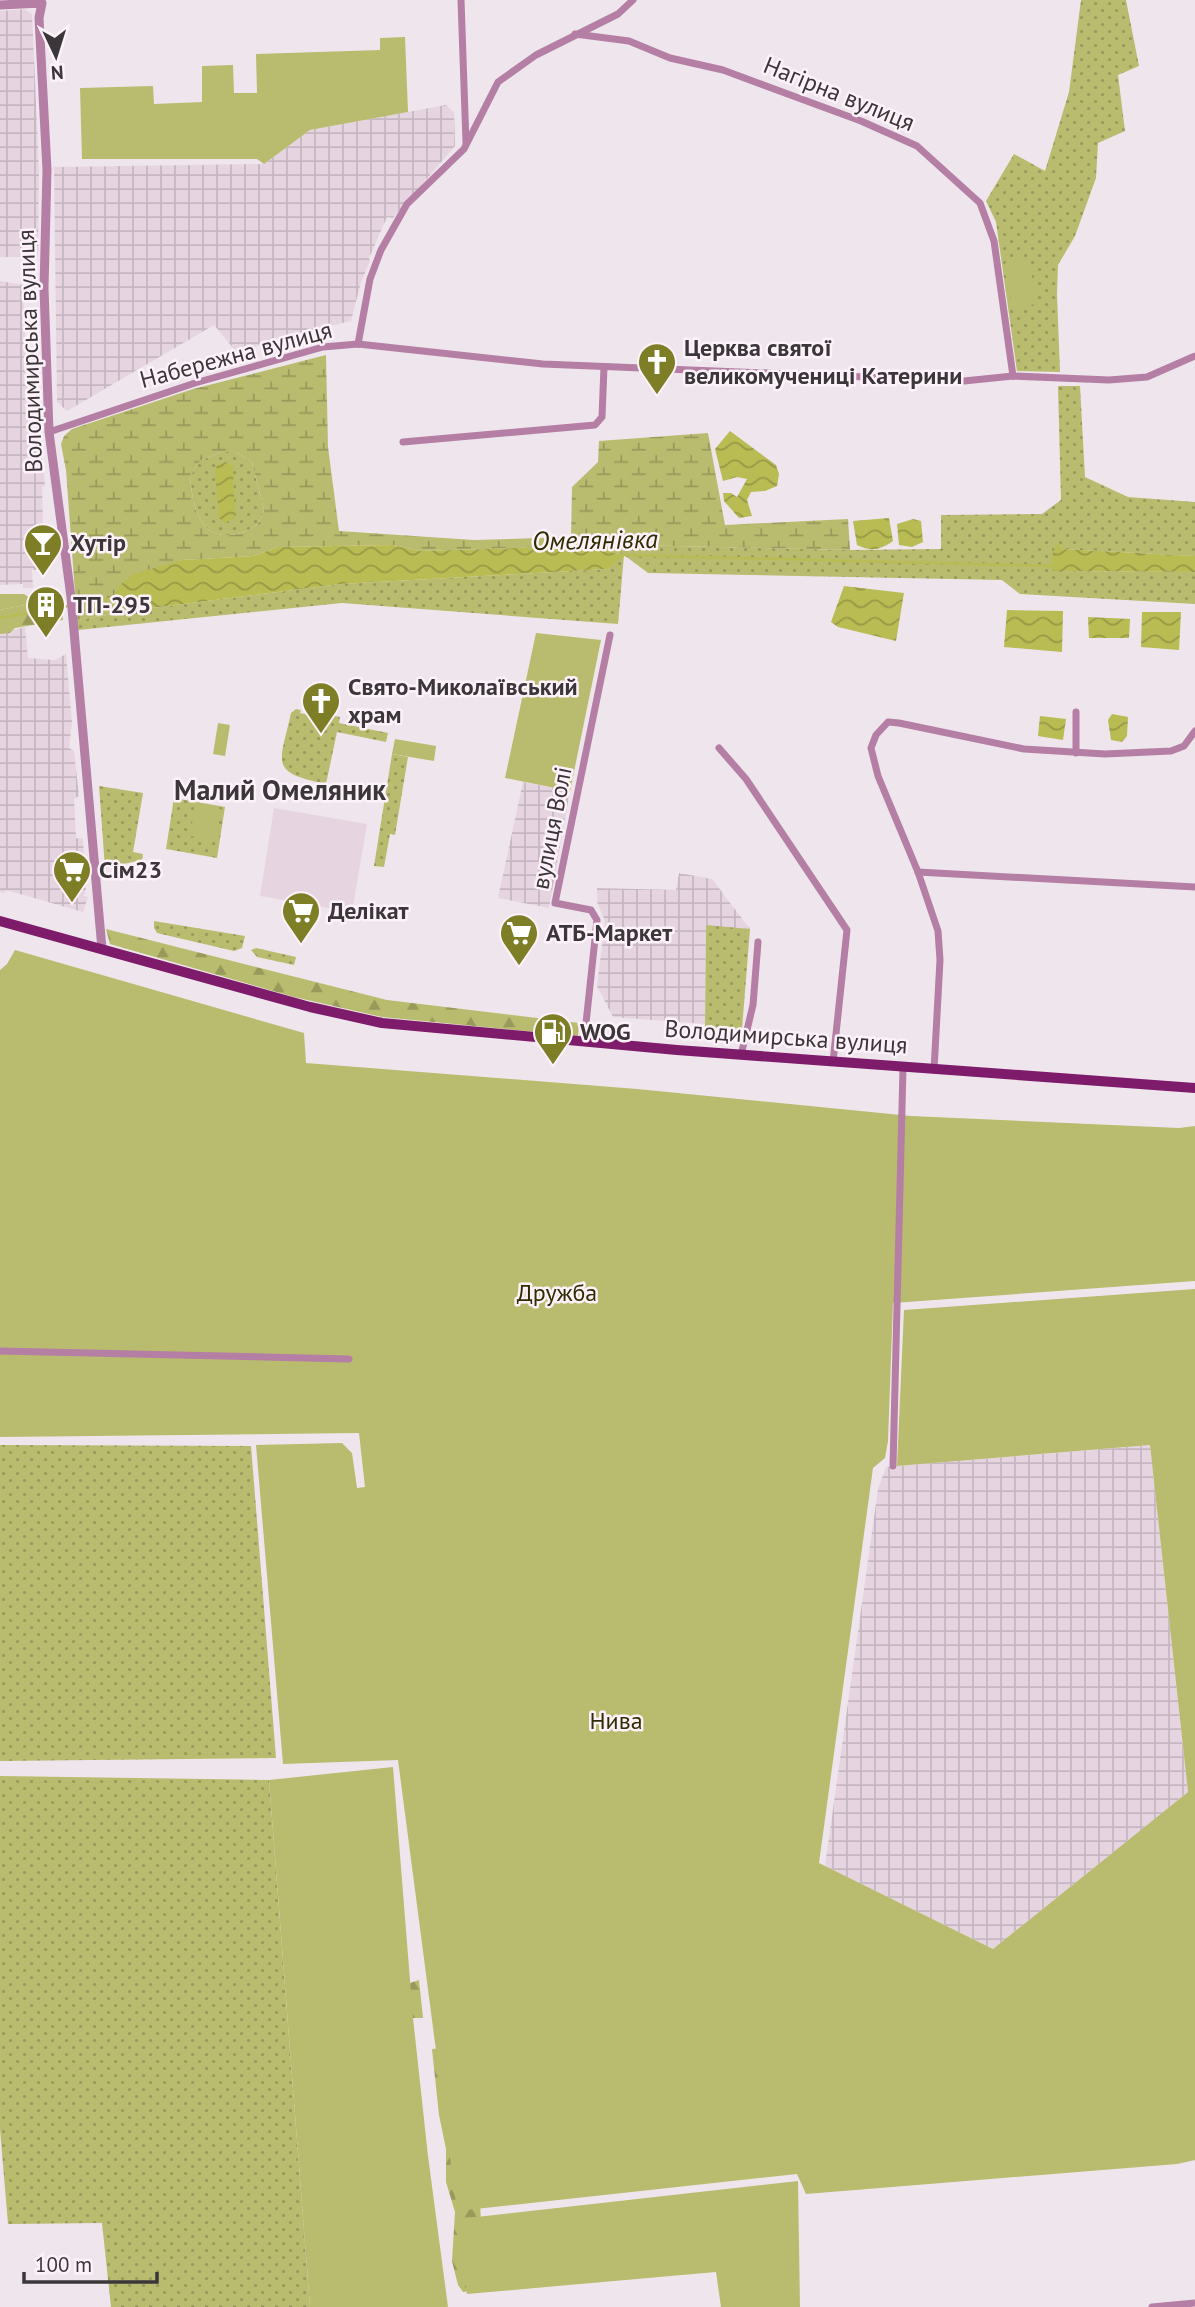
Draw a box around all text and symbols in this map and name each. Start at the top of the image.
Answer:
north arrow [21,21,91,91]
street label: Нагірна вулиця [759,49,919,138]
text: N [50,61,64,85]
street label: Володимирська вулиця [10,229,49,473]
street label: Набережна вулиця [136,314,335,395]
place label: Церква святої великомучениці Катерини [684,332,962,391]
church icon: Церква святої великомучениці Катерини [636,341,678,396]
bar icon: Хутір [22,522,64,577]
water label: Омелянівка [532,522,658,557]
place label: Хутір [70,527,126,558]
building icon: ТП-295 [25,584,67,639]
place label: ТП-295 [73,589,151,620]
place label: Свято-Миколаївський храм [348,671,578,730]
church icon: Свято-Миколаївський храм [300,680,342,735]
street label: вулиця Волі [524,764,579,892]
district label: Малий Омеляник [174,771,386,808]
supermarket icon: Сім23 [51,849,93,904]
place label: Сім23 [99,854,162,885]
supermarket icon: Делікат [280,890,322,945]
place label: Делікат [328,895,410,926]
supermarket icon: АТБ-Маркет [498,912,540,967]
place label: АТБ-Маркет [546,917,673,948]
fuel station icon: WOG [532,1011,574,1066]
street label: Володимирська вулиця [664,1013,909,1060]
place label: WOG [580,1016,631,1047]
park label: Дружба [517,1277,597,1308]
park label: Нива [589,1705,643,1736]
scale bar [24,2240,158,2284]
text: 100 m [35,2251,92,2278]

